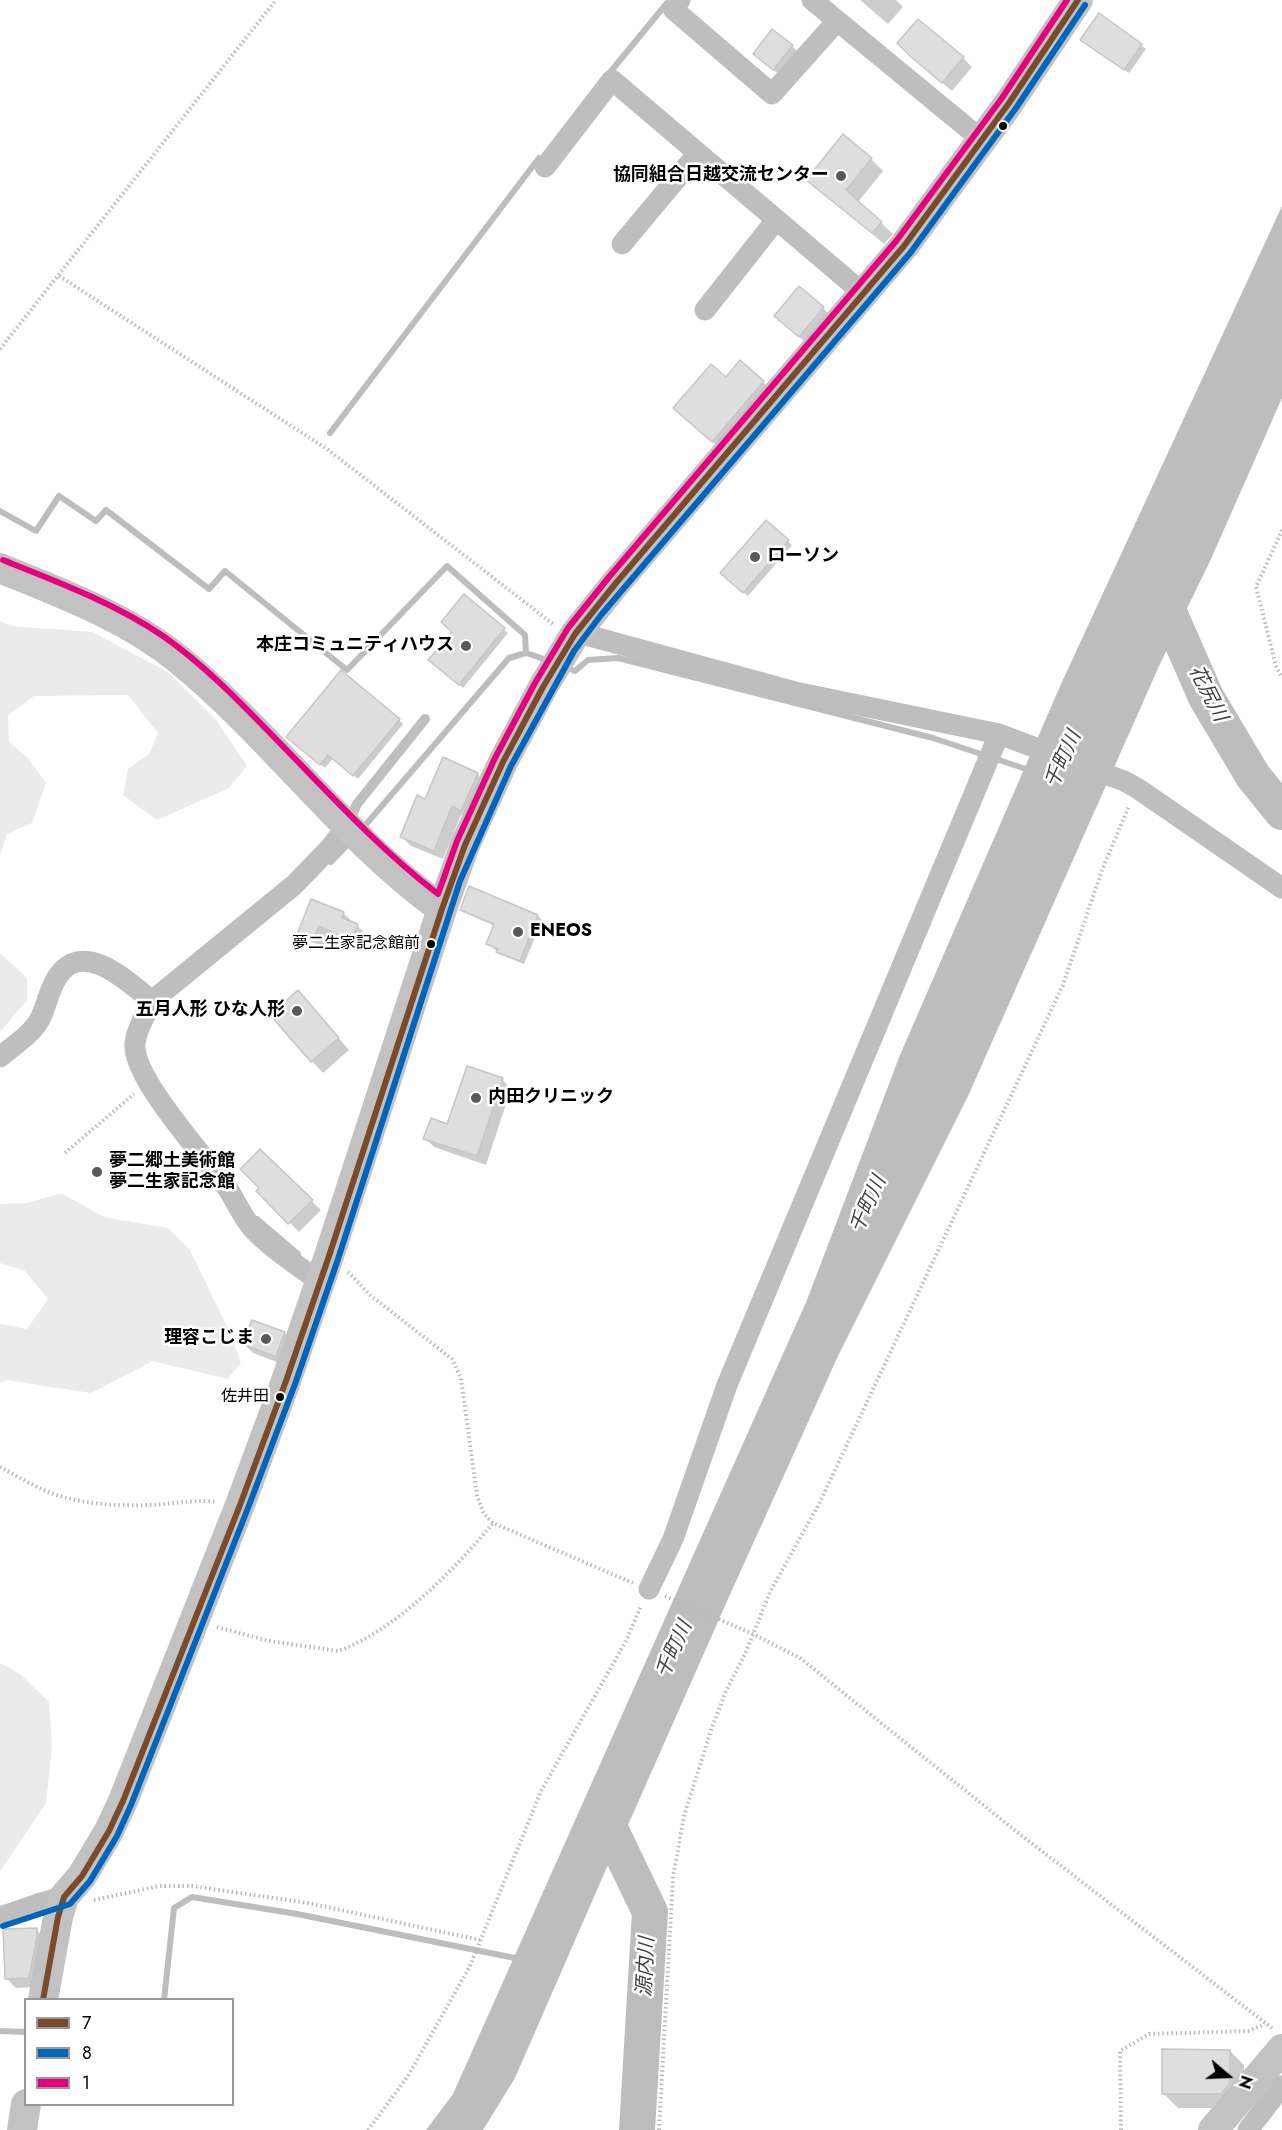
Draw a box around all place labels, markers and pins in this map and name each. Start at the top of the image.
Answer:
unlabelled marker [997,120,1009,132]
place label: 協同組合日越交流センター [613,165,829,187]
marker: 協同組合日越交流センター [834,169,848,183]
place label: ローソン [767,546,839,568]
marker: ローソン [748,550,762,564]
place label: 本庄コミュニティハウス [256,635,454,657]
marker: 本庄コミュニティハウス [459,639,473,653]
place label: ENEOS [530,921,592,943]
marker: ENEOS [511,925,525,939]
place label: 夢二生家記念館前 [292,934,420,954]
marker: 夢二生家記念館前 [425,938,437,950]
place label: 五月人形 ひな人形 [136,1000,285,1022]
marker: 五月人形 ひな人形 [290,1004,304,1018]
place label: 内田クリニック [488,1087,614,1109]
marker: 内田クリニック [469,1091,483,1105]
place label: 夢二郷土美術館 夢二生家記念館 [109,1151,235,1194]
marker: 夢二郷土美術館 夢二生家記念館 [90,1165,104,1179]
place label: 理容こじま [164,1328,254,1350]
marker: 理容こじま [259,1332,273,1346]
place label: 佐井田 [221,1387,269,1407]
marker: 佐井田 [274,1391,286,1403]

